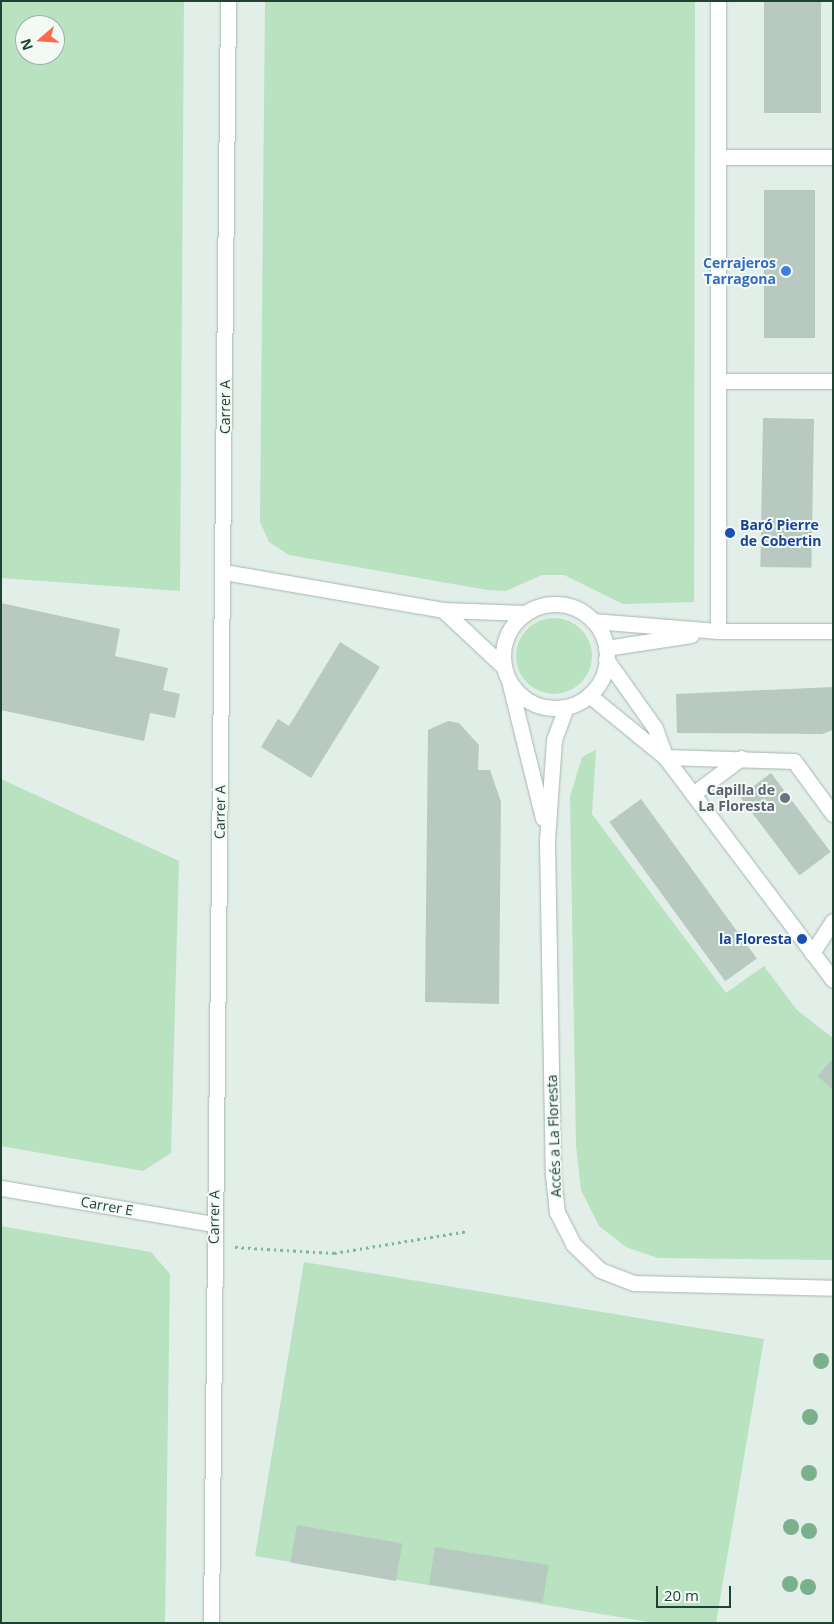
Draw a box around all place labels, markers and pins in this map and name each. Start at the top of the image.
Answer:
place label: Cerrajeros Tarragona [703,255,776,288]
marker: Cerrajeros Tarragona [780,265,792,277]
place label: Baró Pierre de Cobertin [740,517,821,550]
marker: Baró Pierre de Cobertin [724,527,736,539]
place label: Capilla de La Floresta [698,782,775,814]
marker: Capilla de La Floresta [779,792,791,804]
place label: la Floresta [719,931,792,947]
marker: la Floresta [796,933,808,945]

